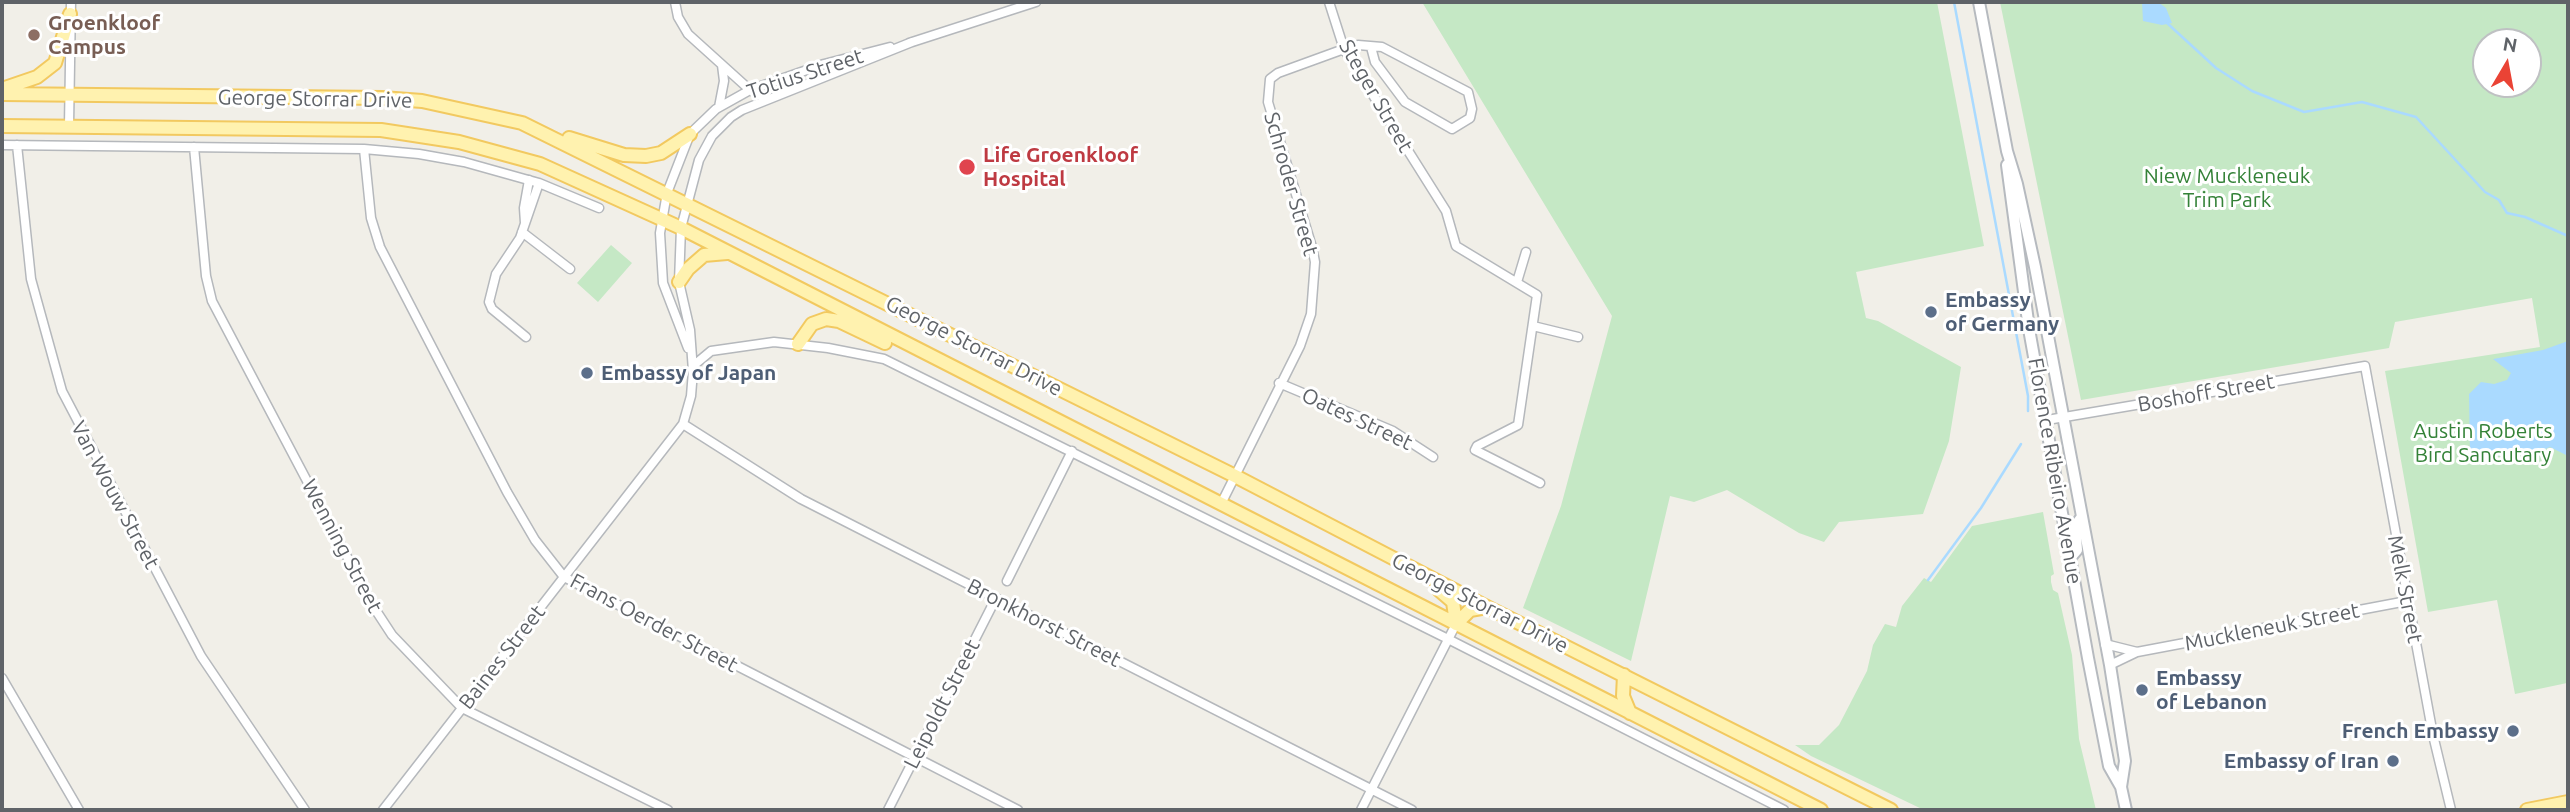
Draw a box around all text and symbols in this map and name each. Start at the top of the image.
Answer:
place label: Groenkloof Campus [48,10,160,60]
marker: Groenkloof Campus [26,27,42,43]
north arrow [2472,28,2542,98]
text: N [2501,32,2519,56]
street label: Steger Street [1334,35,1418,157]
street label: Totius Street [744,43,866,105]
street label: George Storrar Drive [217,85,413,113]
street label: Schroder Street [1258,109,1324,259]
place label: Life Groenkloof Hospital [983,142,1138,192]
marker: Life Groenkloof Hospital [957,157,977,177]
park label: Niew Muckleneuk Trim Park [2144,163,2310,213]
place label: Embassy of Germany [1945,287,2059,337]
street label: George Storrar Drive [881,291,1067,401]
marker: Embassy of Germany [1923,304,1939,320]
street label: Florence Ribeiro Avenue [2023,356,2087,586]
place label: Embassy of Japan [601,360,776,386]
marker: Embassy of Japan [579,365,595,381]
street label: Boshoff Street [2136,369,2276,417]
street label: Oates Street [1298,382,1416,456]
street label: Van Wouw Street [65,417,165,573]
park label: Austin Roberts Bird Sancutary [2413,418,2553,468]
street label: Wenning Street [296,475,388,617]
street label: Melk Street [2382,533,2428,645]
street label: George Storrar Drive [1387,548,1573,658]
street label: Frans Oerder Street [566,568,742,678]
street label: Bronkhorst Street [963,573,1125,673]
street label: Muckleneuk Street [2183,598,2361,656]
street label: Baines Street [453,600,551,714]
street label: Leipoldt Street [899,635,985,773]
place label: Embassy of Lebanon [2156,665,2267,715]
marker: Embassy of Lebanon [2134,682,2150,698]
place label: French Embassy [2342,718,2499,744]
marker: French Embassy [2505,723,2521,739]
place label: Embassy of Iran [2224,748,2379,774]
marker: Embassy of Iran [2385,753,2401,769]

